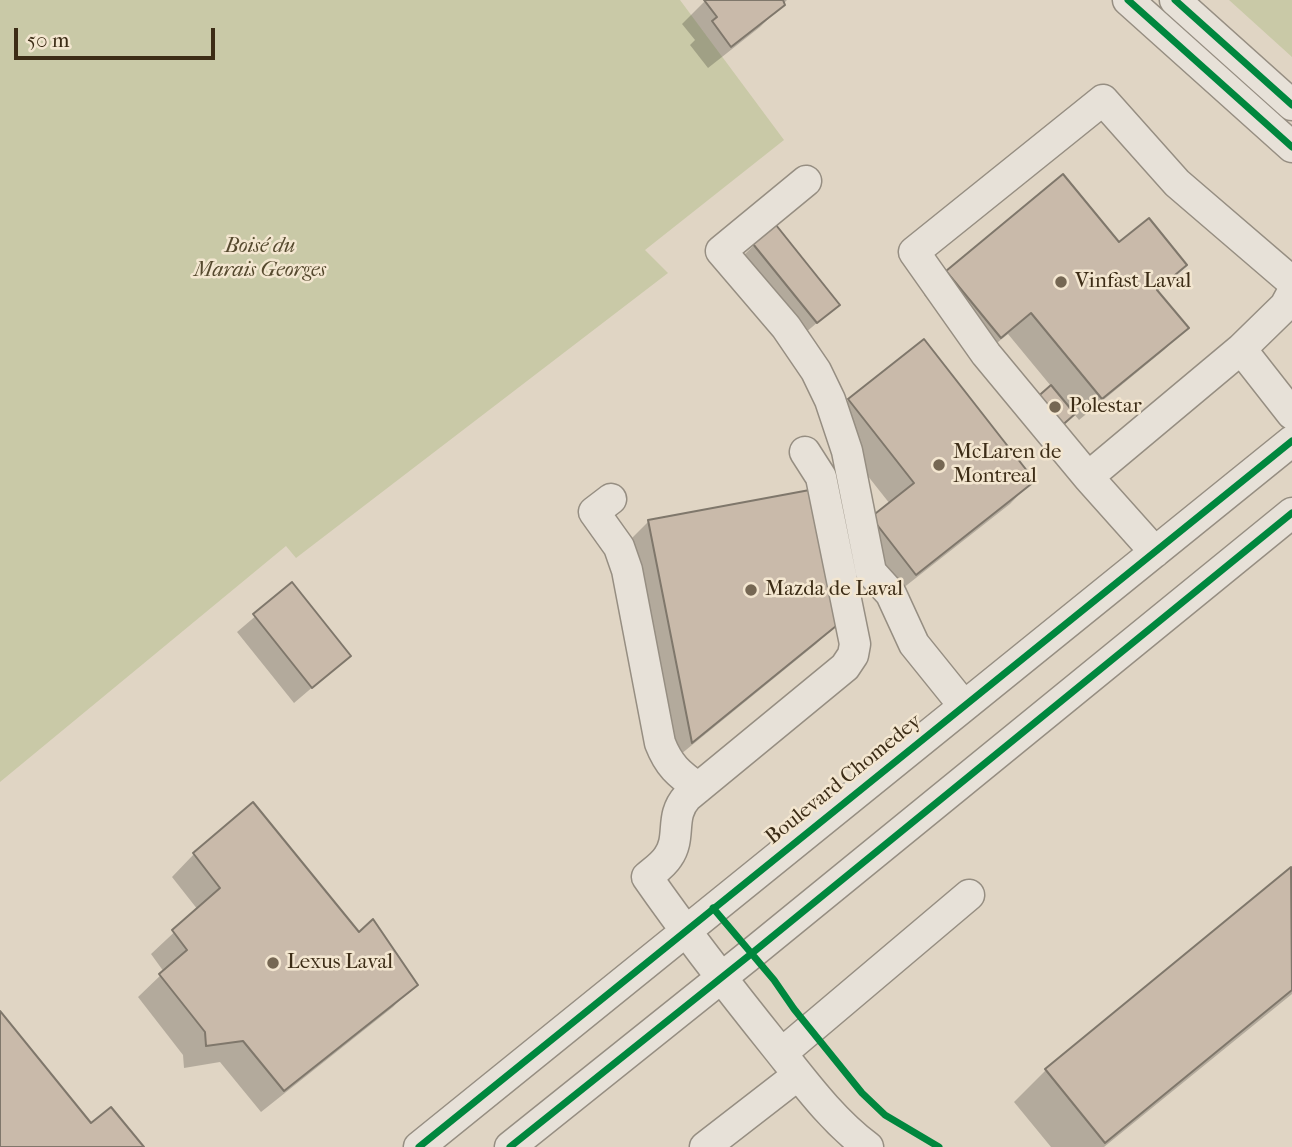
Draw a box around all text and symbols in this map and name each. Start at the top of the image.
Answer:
scale bar [18,14,219,58]
text: 50 m [27,28,70,52]
park label: Boisé du Marais Georges [194,234,326,284]
place label: Vinfast Laval [1075,269,1191,295]
marker: Vinfast Laval [1053,274,1069,290]
place label: Polestar [1069,394,1142,420]
marker: Polestar [1047,399,1063,415]
place label: McLaren de Montreal [953,440,1061,490]
marker: McLaren de Montreal [931,457,947,473]
place label: Mazda de Laval [765,577,903,603]
marker: Mazda de Laval [743,582,759,598]
street label: Boulevard Chomedey [761,709,927,851]
place label: Lexus Laval [287,950,393,976]
marker: Lexus Laval [265,955,281,971]

